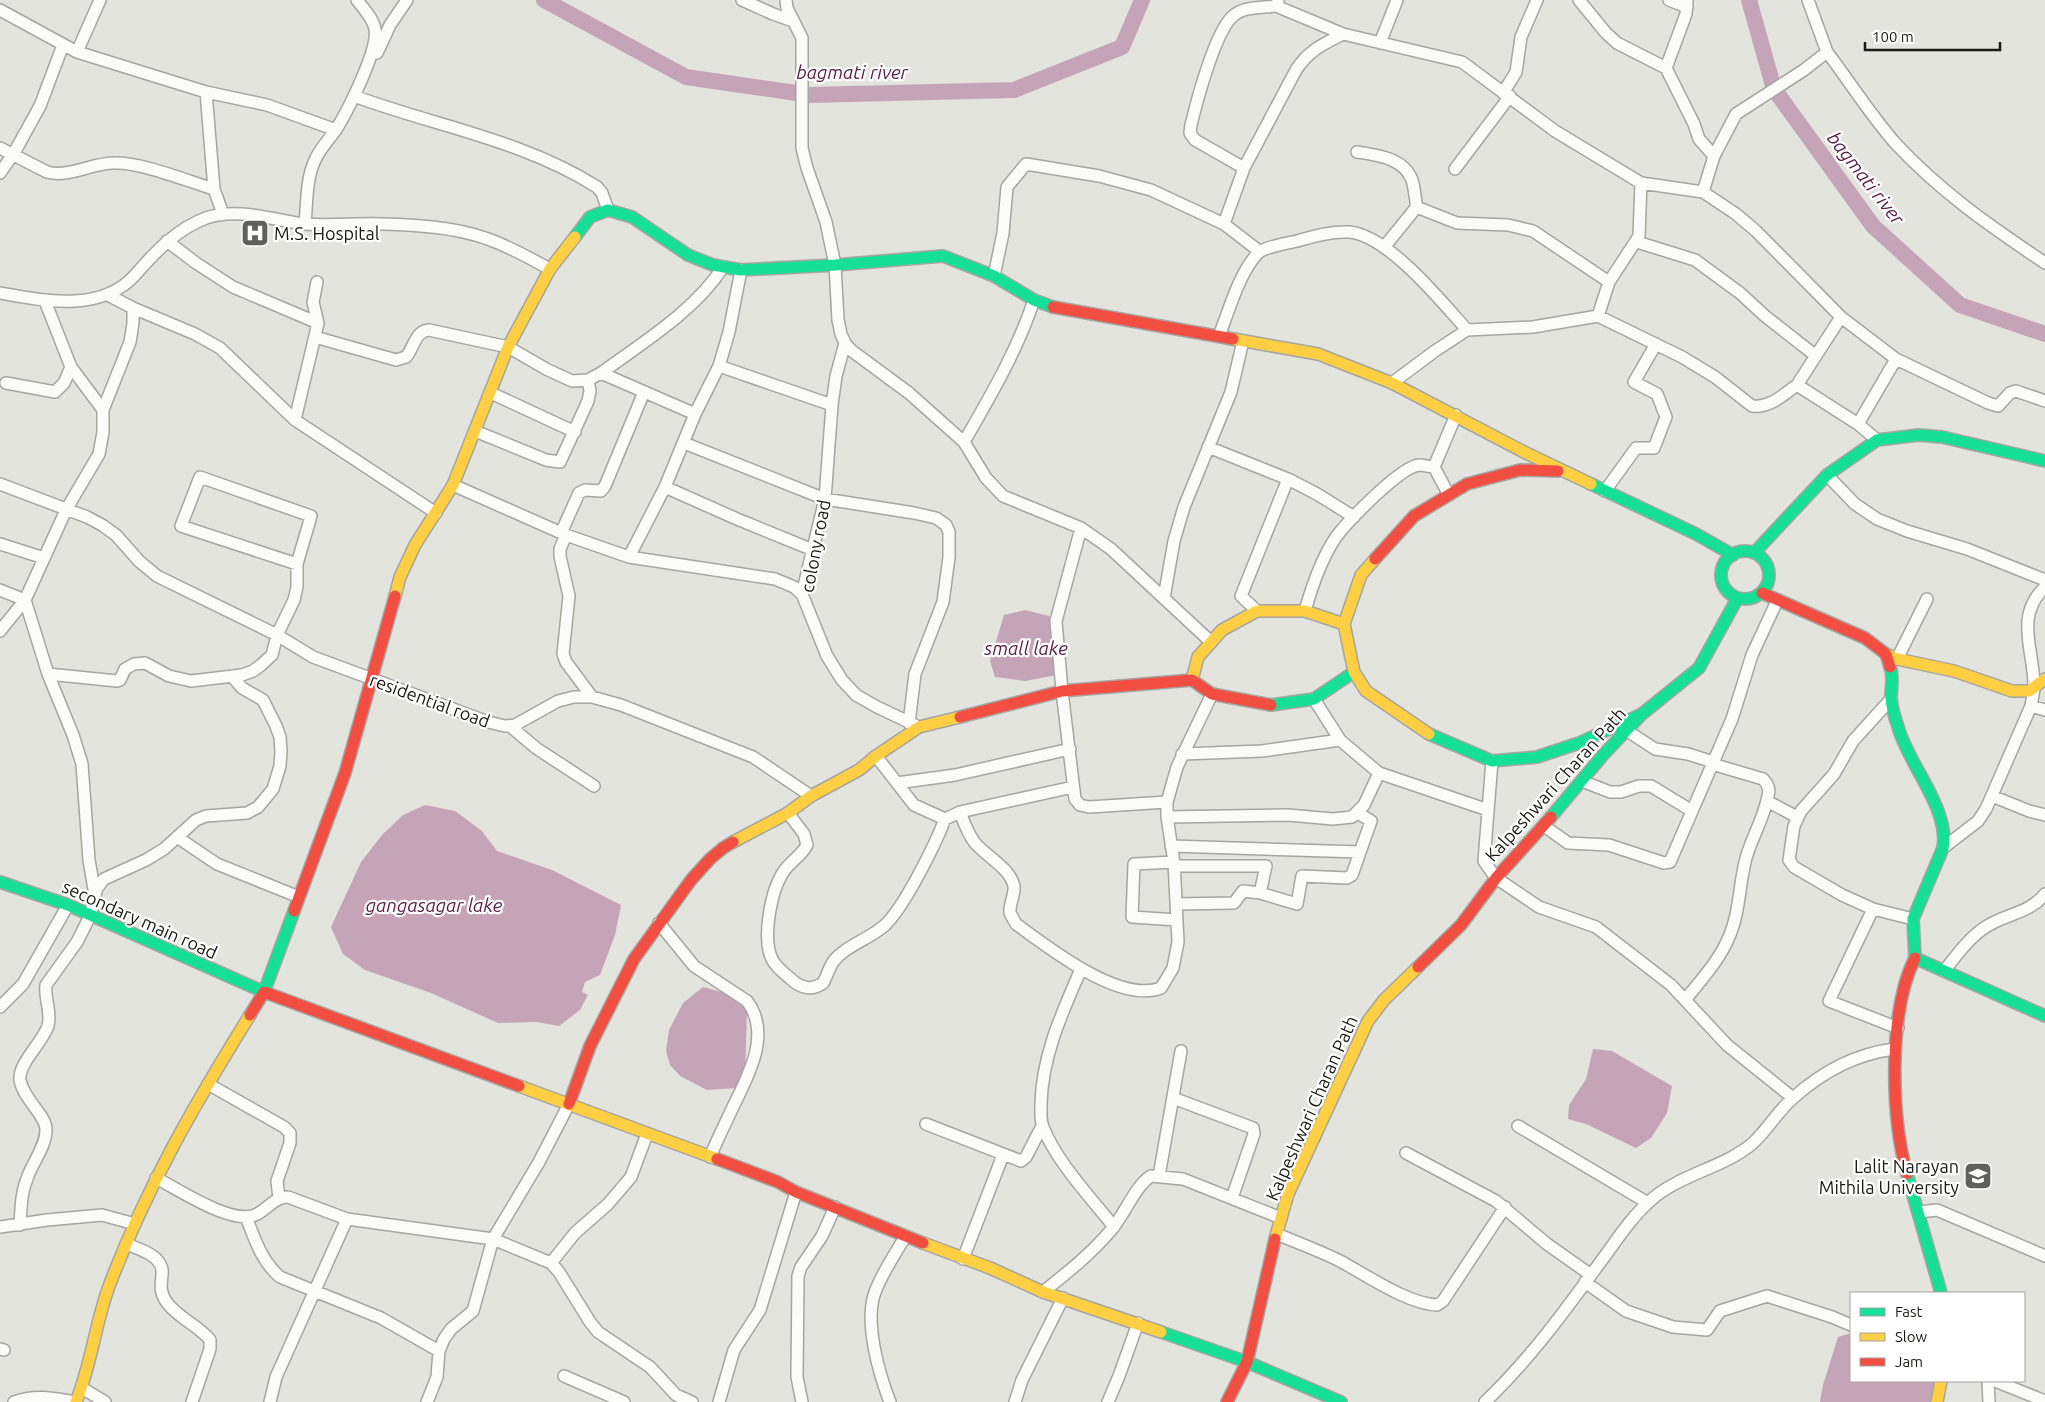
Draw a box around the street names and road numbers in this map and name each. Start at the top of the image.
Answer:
street label: colony road [796,498,834,594]
street label: residential road [367,669,493,731]
street label: Kalpeshwari Charan Path [1481,703,1629,865]
street label: secondary main road [59,876,221,962]
street label: Kalpeshwari Charan Path [1261,1012,1361,1204]

